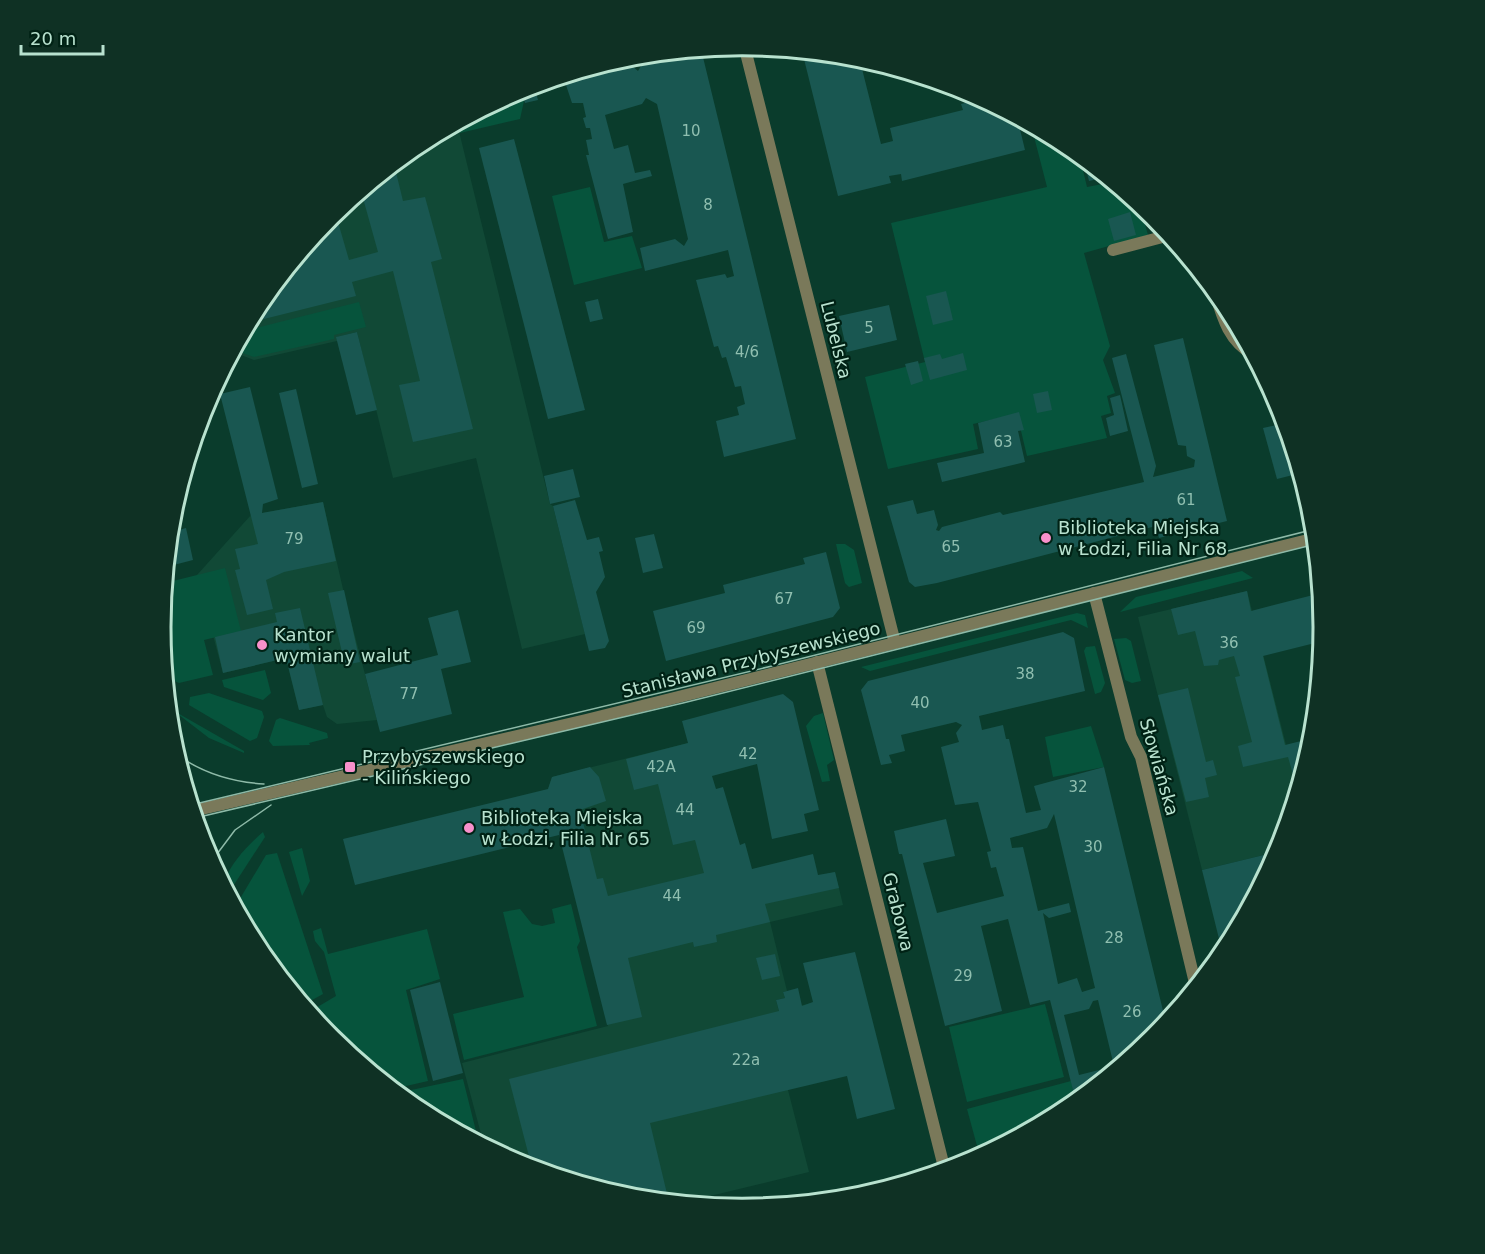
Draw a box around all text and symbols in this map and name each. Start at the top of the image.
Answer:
scale bar [21,18,104,56]
text: 20 m [30,28,76,49]
house number: 10 [681,122,701,140]
house number: 8 [703,196,713,214]
street label: Lubelska [817,299,856,381]
house number: 5 [864,319,874,337]
house number: 4/6 [735,343,759,361]
house number: 63 [993,433,1013,451]
house number: 61 [1176,491,1196,509]
place label: Biblioteka Miejska w Łodzi, Filia Nr 68 [1058,517,1227,559]
house number: 79 [284,530,304,548]
marker: Biblioteka Miejska w Łodzi, Filia Nr 68 [1039,531,1053,545]
house number: 65 [941,538,961,556]
house number: 67 [774,590,794,608]
street label: Stanisława Przybyszewskiego [619,617,882,702]
house number: 69 [686,619,706,637]
place label: Kantor wymiany walut [274,624,410,666]
house number: 36 [1219,634,1239,652]
marker: Kantor wymiany walut [255,638,269,652]
house number: 38 [1015,665,1035,683]
house number: 77 [399,685,419,703]
house number: 40 [910,694,930,712]
street label: Słowiańska [1136,716,1183,818]
house number: 42 [738,745,758,763]
place label: Przybyszewskiego - Kilińskiego [362,746,525,788]
house number: 42A [646,758,676,776]
marker: Przybyszewskiego - Kilińskiego [343,760,357,774]
house number: 32 [1068,778,1088,796]
house number: 44 [675,801,695,819]
place label: Biblioteka Miejska w Łodzi, Filia Nr 65 [481,807,650,849]
marker: Biblioteka Miejska w Łodzi, Filia Nr 65 [462,821,476,835]
house number: 30 [1083,838,1103,856]
street label: Grabowa [879,870,918,954]
house number: 44 [662,887,682,905]
house number: 28 [1104,929,1124,947]
house number: 29 [953,967,973,985]
house number: 26 [1122,1003,1142,1021]
house number: 22a [732,1051,760,1069]

